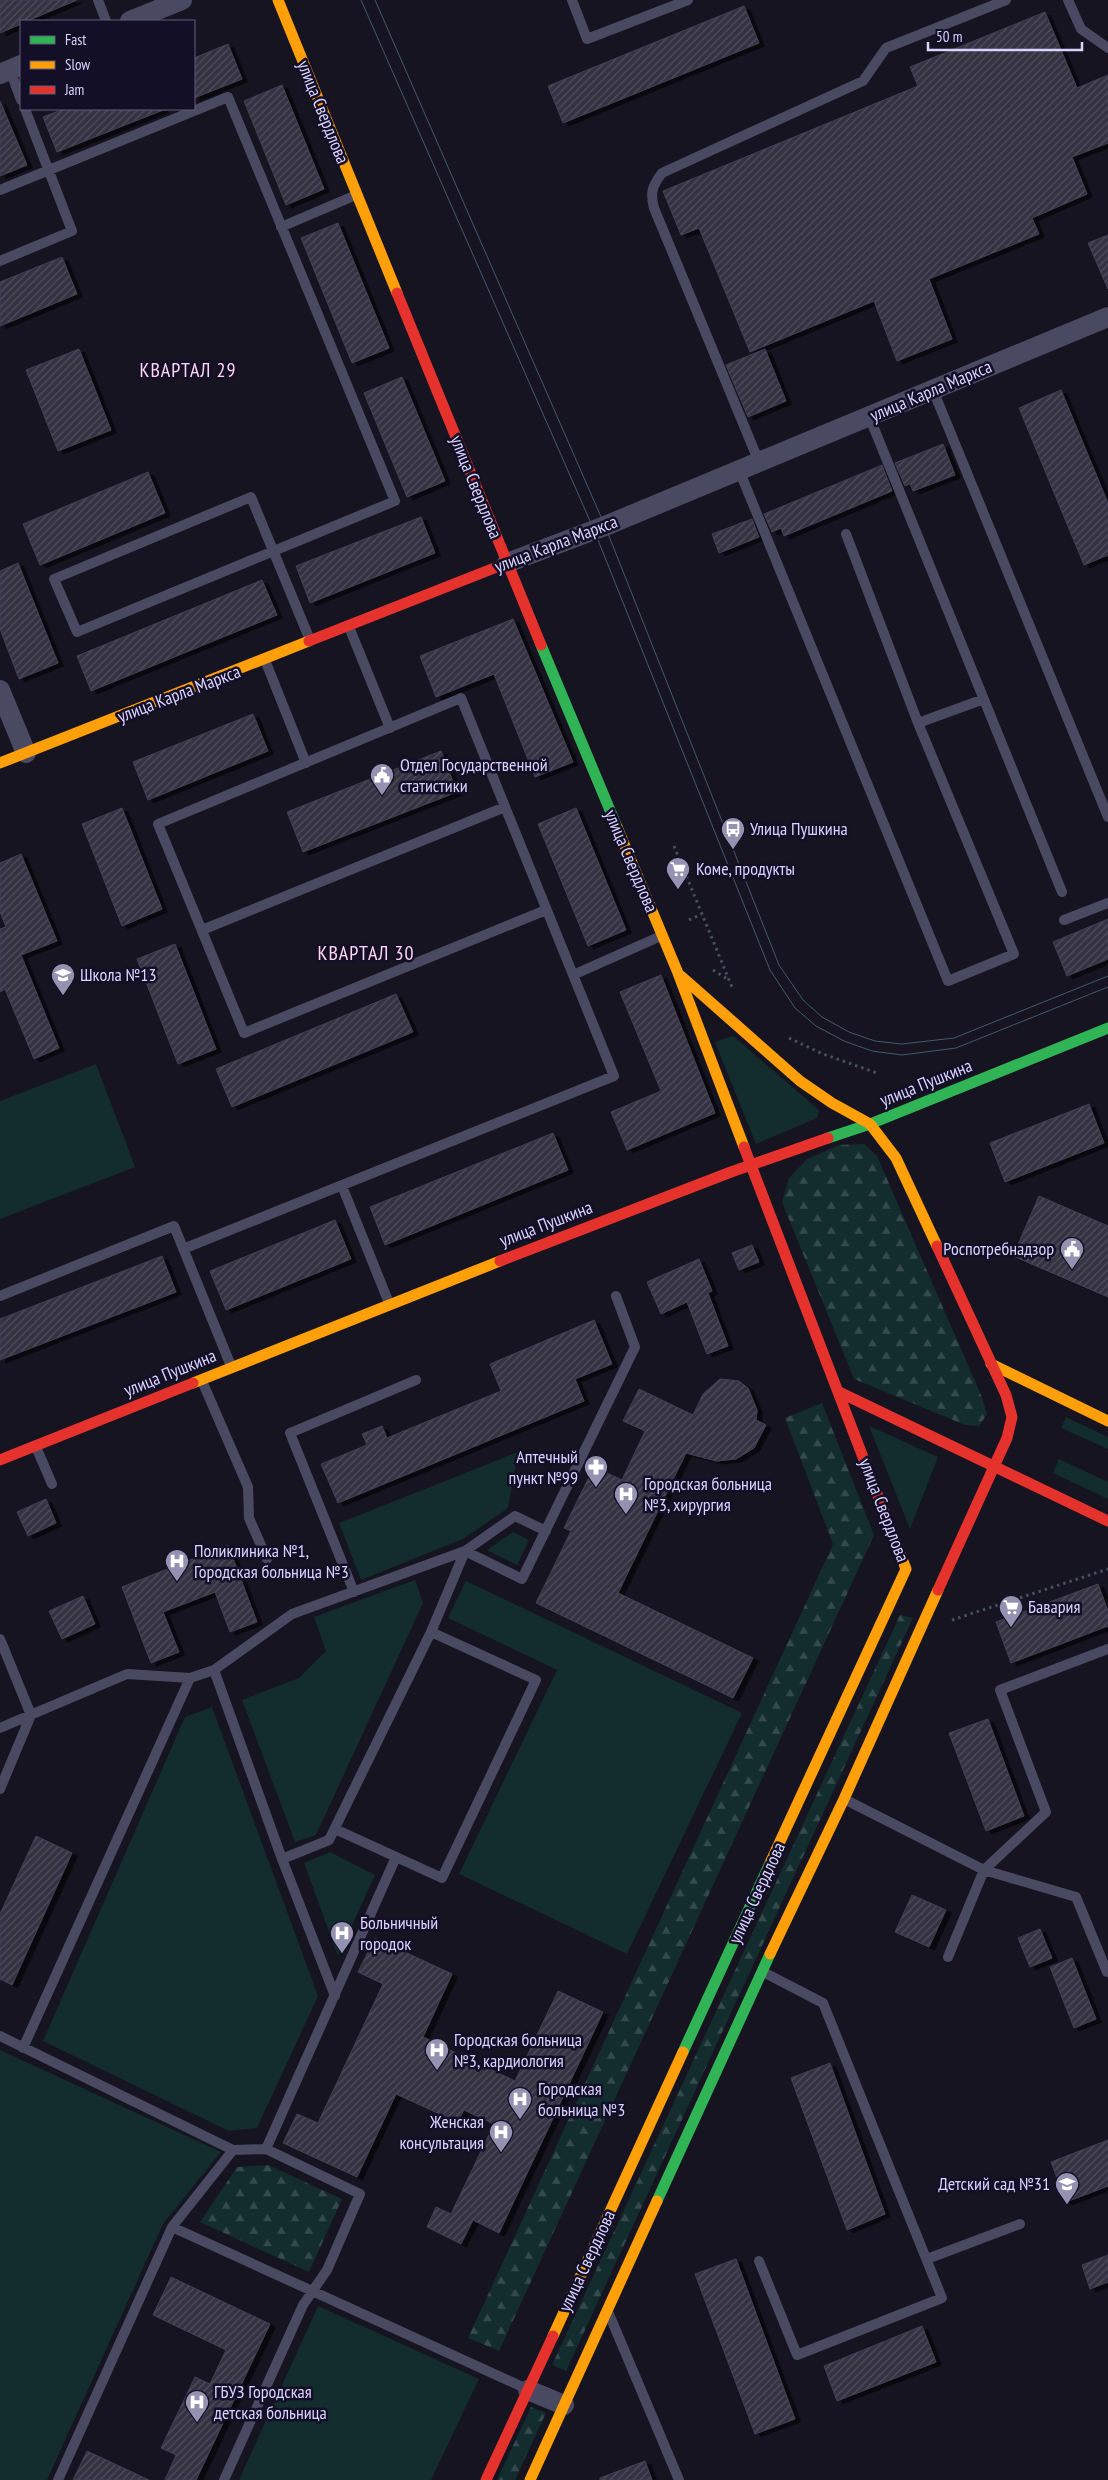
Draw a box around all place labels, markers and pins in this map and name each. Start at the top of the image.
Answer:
place label: Отдел Государственной статистики [400,753,548,797]
public building icon: Отдел Государственной статистики [369,762,395,796]
bus stop icon: Улица Пушкина [720,816,746,850]
place label: Улица Пушкина [750,817,848,840]
supermarket icon: Коме, продукты [665,856,691,890]
place label: Коме, продукты [696,857,795,880]
school or university icon: Школа №13 [50,962,76,996]
place label: Школа №13 [80,963,157,986]
public building icon: Роспотребнадзор [1059,1236,1085,1270]
place label: Роспотребнадзор [943,1237,1054,1260]
place label: Аптечный пункт №99 [509,1445,578,1489]
pharmacy icon: Аптечный пункт №99 [583,1454,609,1488]
place label: Городская больница №3, хирургия [644,1472,772,1516]
hospital icon: Городская больница №3, хирургия [613,1481,639,1515]
place label: Поликлиника №1, Городская больница №3 [194,1539,349,1583]
hospital icon: Поликлиника №1, Городская больница №3 [164,1548,190,1582]
supermarket icon: Бавария [998,1594,1024,1628]
place label: Бавария [1028,1595,1080,1618]
place label: Больничный городок [360,1911,438,1955]
hospital icon: Больничный городок [329,1920,355,1954]
place label: Городская больница №3, кардиология [454,2028,582,2072]
hospital icon: Городская больница №3, кардиология [424,2037,450,2071]
place label: Городская больница №3 [538,2077,625,2121]
hospital icon: Городская больница №3 [507,2086,533,2120]
place label: Женская консультация [399,2110,484,2154]
hospital icon: Женская консультация [488,2119,514,2153]
school or university icon: Детский сад №31 [1054,2171,1080,2205]
place label: Детский сад №31 [938,2172,1050,2195]
place label: ГБУЗ Городская детская больница [214,2380,327,2424]
hospital icon: ГБУЗ Городская детская больница [184,2389,210,2423]

